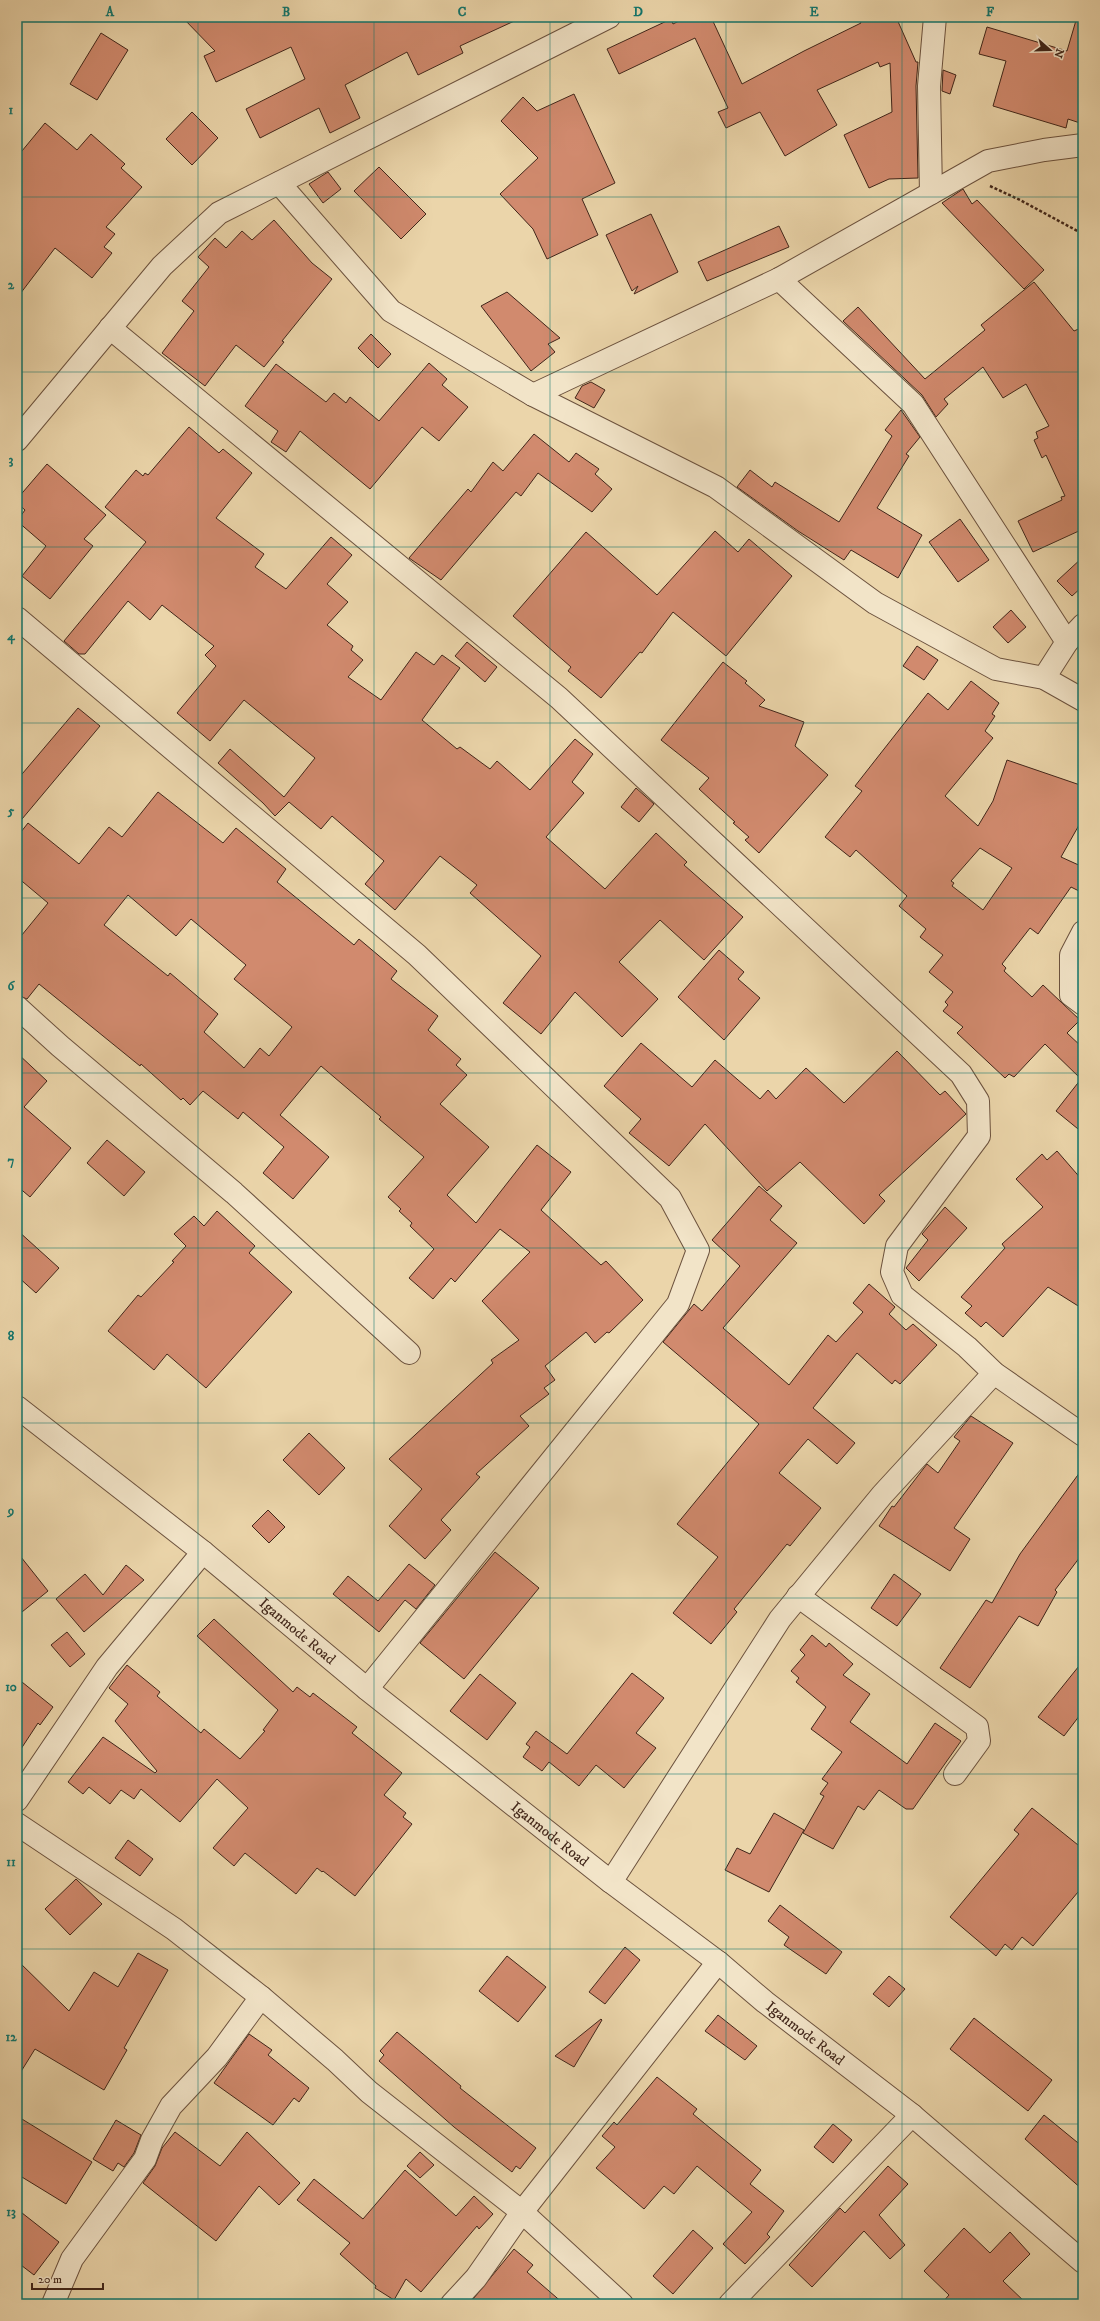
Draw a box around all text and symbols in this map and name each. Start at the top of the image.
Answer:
text: A [105,4,115,20]
text: B [282,4,290,20]
text: C [458,4,467,20]
text: D [633,4,643,20]
text: E [809,4,819,20]
text: F [986,4,995,20]
north arrow [1030,30,1070,70]
text: N [1050,46,1067,60]
text: 1 [9,102,14,118]
text: 2 [8,277,15,293]
text: 3 [9,452,14,468]
text: 4 [6,628,15,645]
text: 5 [7,803,15,819]
text: 6 [8,978,16,994]
text: 7 [8,1153,15,1169]
text: 8 [8,1328,15,1344]
text: 9 [7,1503,14,1519]
street label: Iganmode Road [255,1593,340,1669]
text: 10 [5,1679,17,1695]
street label: Iganmode Road [507,1797,593,1871]
text: 11 [6,1854,16,1870]
street label: Iganmode Road [762,1997,849,2070]
text: 12 [5,2029,17,2045]
text: 13 [6,2204,16,2220]
scale bar [32,2265,103,2291]
text: 20 m [38,2272,62,2287]

